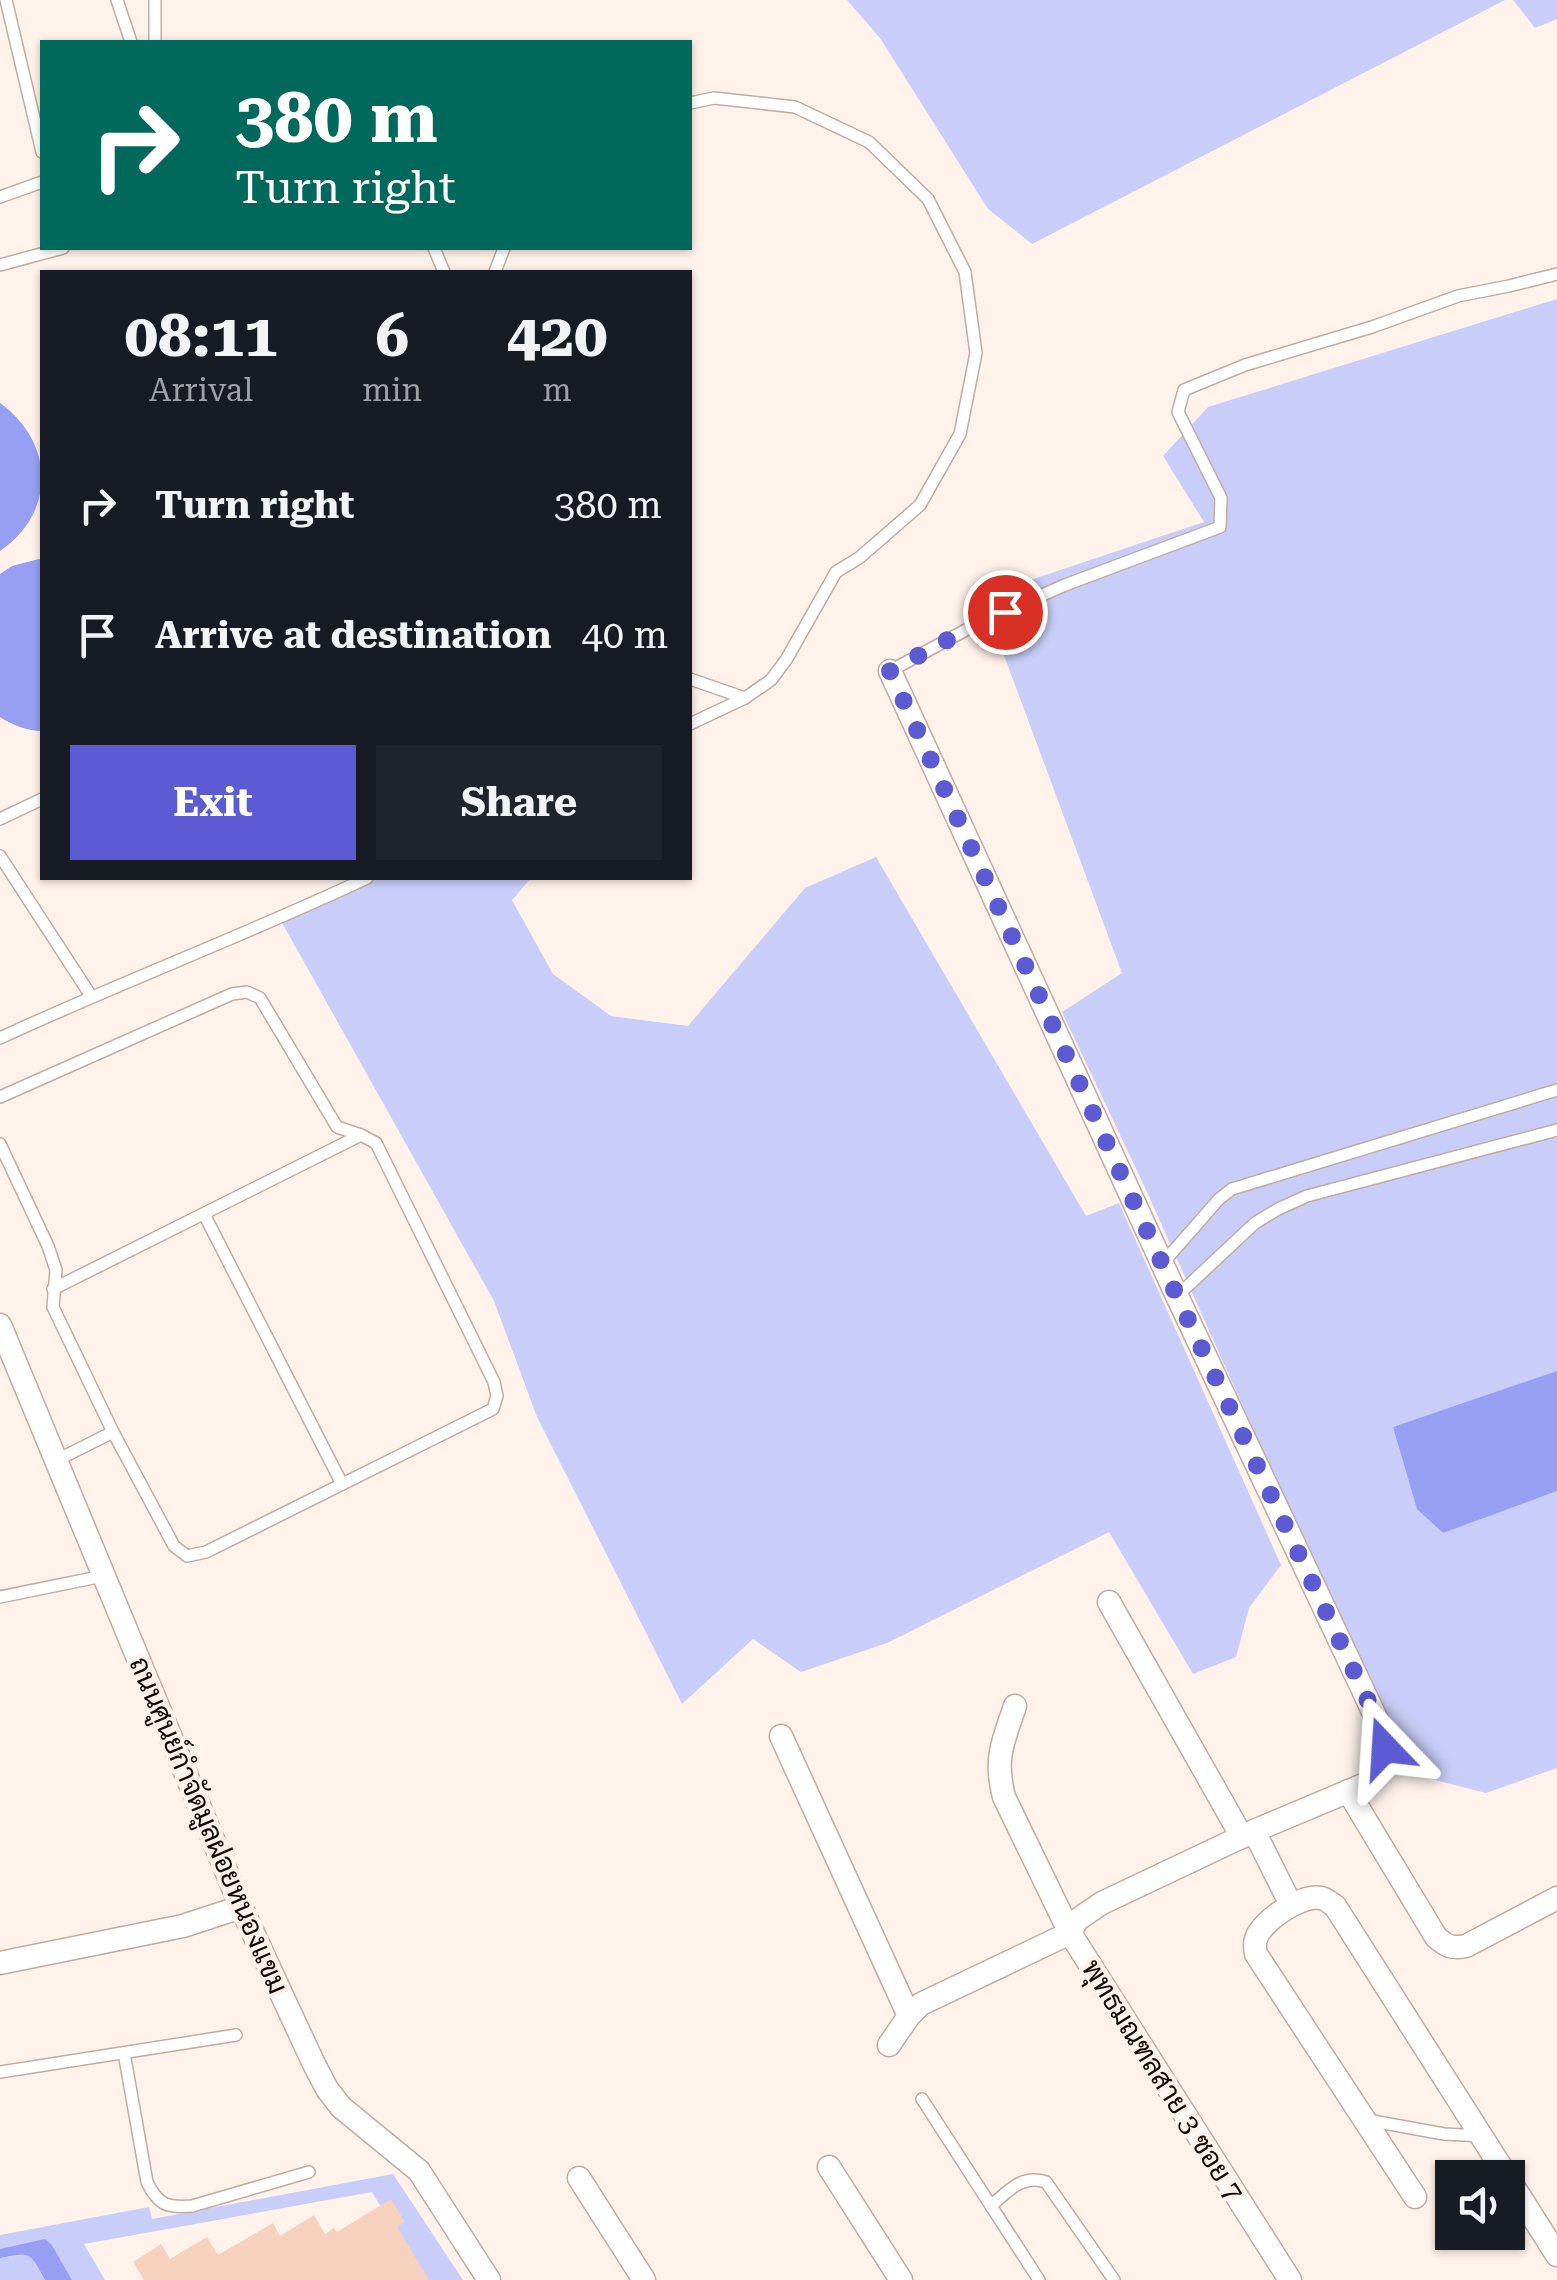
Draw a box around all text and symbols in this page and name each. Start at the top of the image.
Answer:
text: 380 m [235,77,438,159]
icon: right [70,80,200,210]
text: Turn right [235,161,456,214]
text: 08:11 [124,300,278,371]
text: 6 [375,300,409,371]
text: 420 [507,300,608,371]
text: Arrival [149,371,253,409]
text: min [362,371,422,409]
text: m [543,371,572,409]
icon: right [70,478,125,533]
text: Turn right [155,483,354,527]
text: 380 m [554,483,662,527]
pin [963,570,1048,655]
icon: arrive [978,585,1033,640]
icon: arrive [70,608,125,663]
text: Arrive at destination [155,613,551,657]
text: 40 m [581,613,668,657]
button: Exit [70,745,356,860]
button: Share [376,745,662,860]
street label: ถนนศูนย์กำจัดมูลฝอยหนองแขม [120,1651,297,2000]
position arrow [1333,1696,1437,1800]
street label: พุทธมณฑลสาย 3 ซอย 7 [1072,1953,1250,2209]
map controls [1435,2160,1525,2250]
button: sound [1435,2160,1525,2250]

